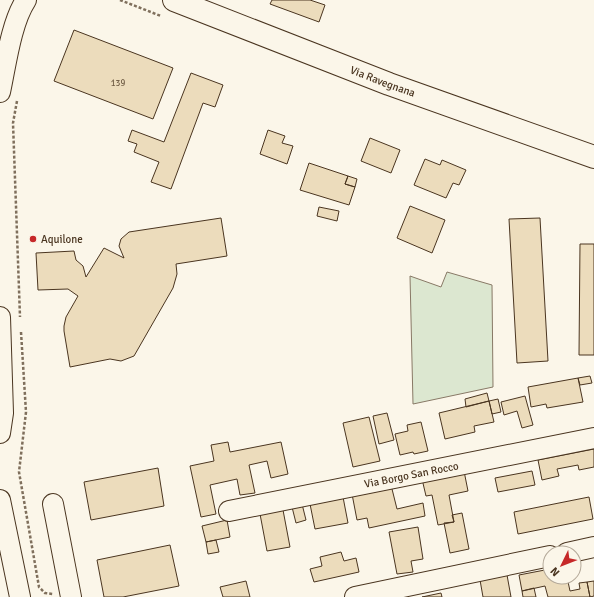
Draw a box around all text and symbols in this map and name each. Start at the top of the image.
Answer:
street label: Via Ravegnana [348,63,417,100]
house number: 139 [111,78,125,89]
place label: Aquilone [41,233,83,246]
marker: Aquilone [28,234,38,244]
street label: Via Borgo San Rocco [363,459,460,491]
north arrow [542,545,582,585]
text: N [548,564,562,579]

